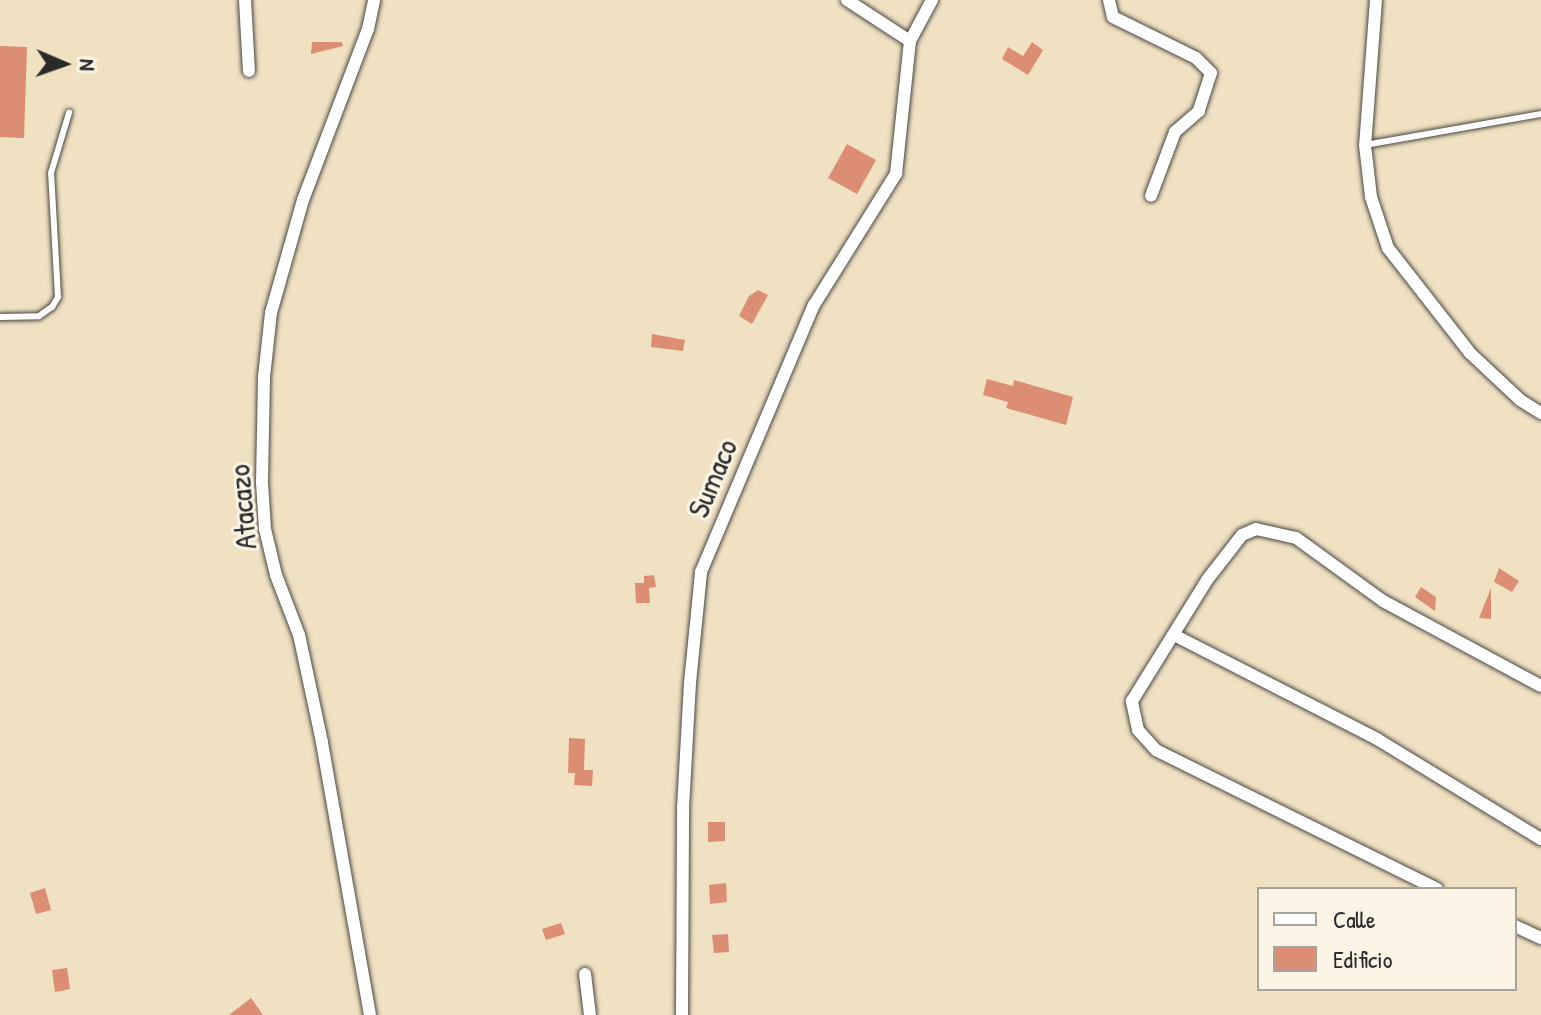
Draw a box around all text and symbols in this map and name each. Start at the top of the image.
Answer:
north arrow [24,24,104,104]
text: N [73,58,103,71]
street label: Sumaco [679,433,745,523]
street label: Atacazo [220,463,264,551]
legend [1257,887,1517,991]
text: Calle [1333,903,1375,935]
text: Edificio [1333,943,1392,975]

